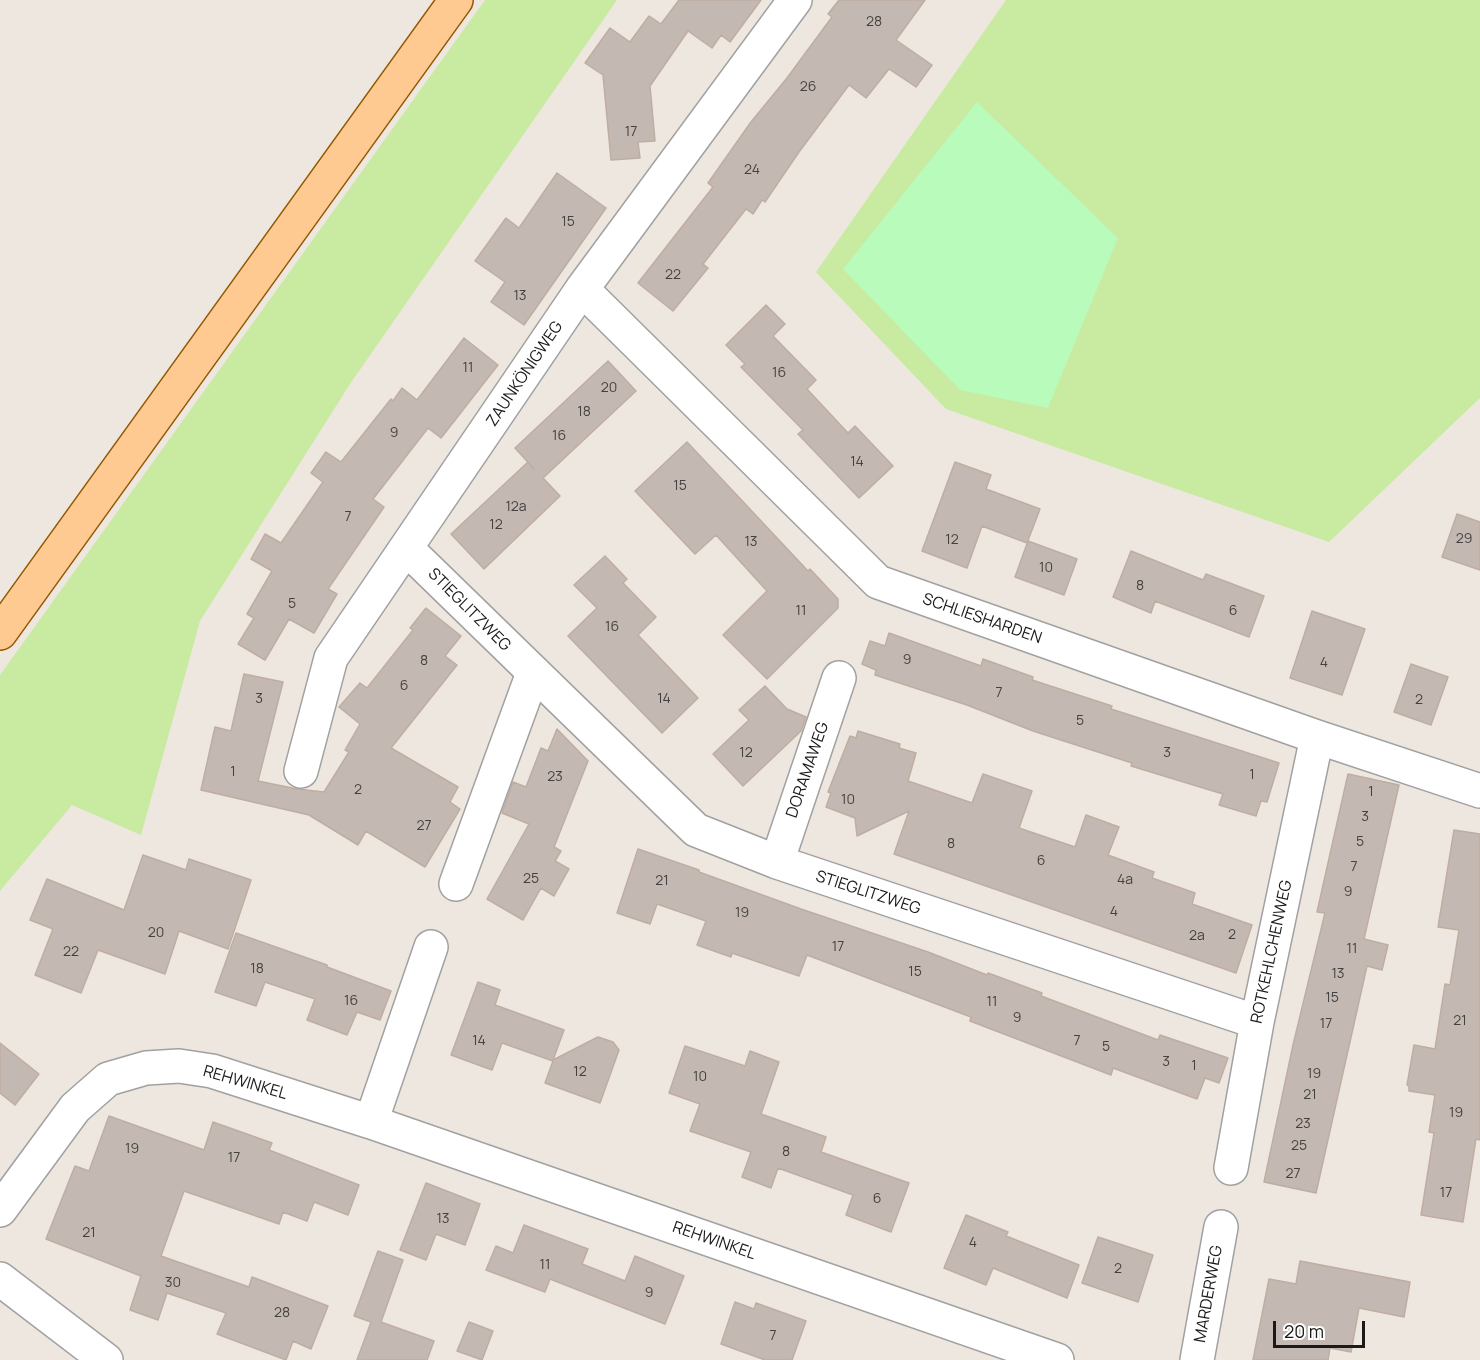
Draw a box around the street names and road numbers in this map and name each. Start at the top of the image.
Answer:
street label: ZAUNKÖNIGWEG [483,318,567,430]
street label: STIEGLITZWEG [424,565,514,655]
street label: SCHLIESHARDEN [920,590,1044,648]
street label: DORAMAWEG [783,720,833,820]
street label: STIEGLITZWEG [813,867,923,919]
street label: ROTKEHLCHENWEG [1247,879,1297,1025]
street label: REHWINKEL [201,1062,289,1104]
street label: REHWINKEL [670,1218,758,1264]
street label: MARDERWEG [1191,1244,1227,1344]

